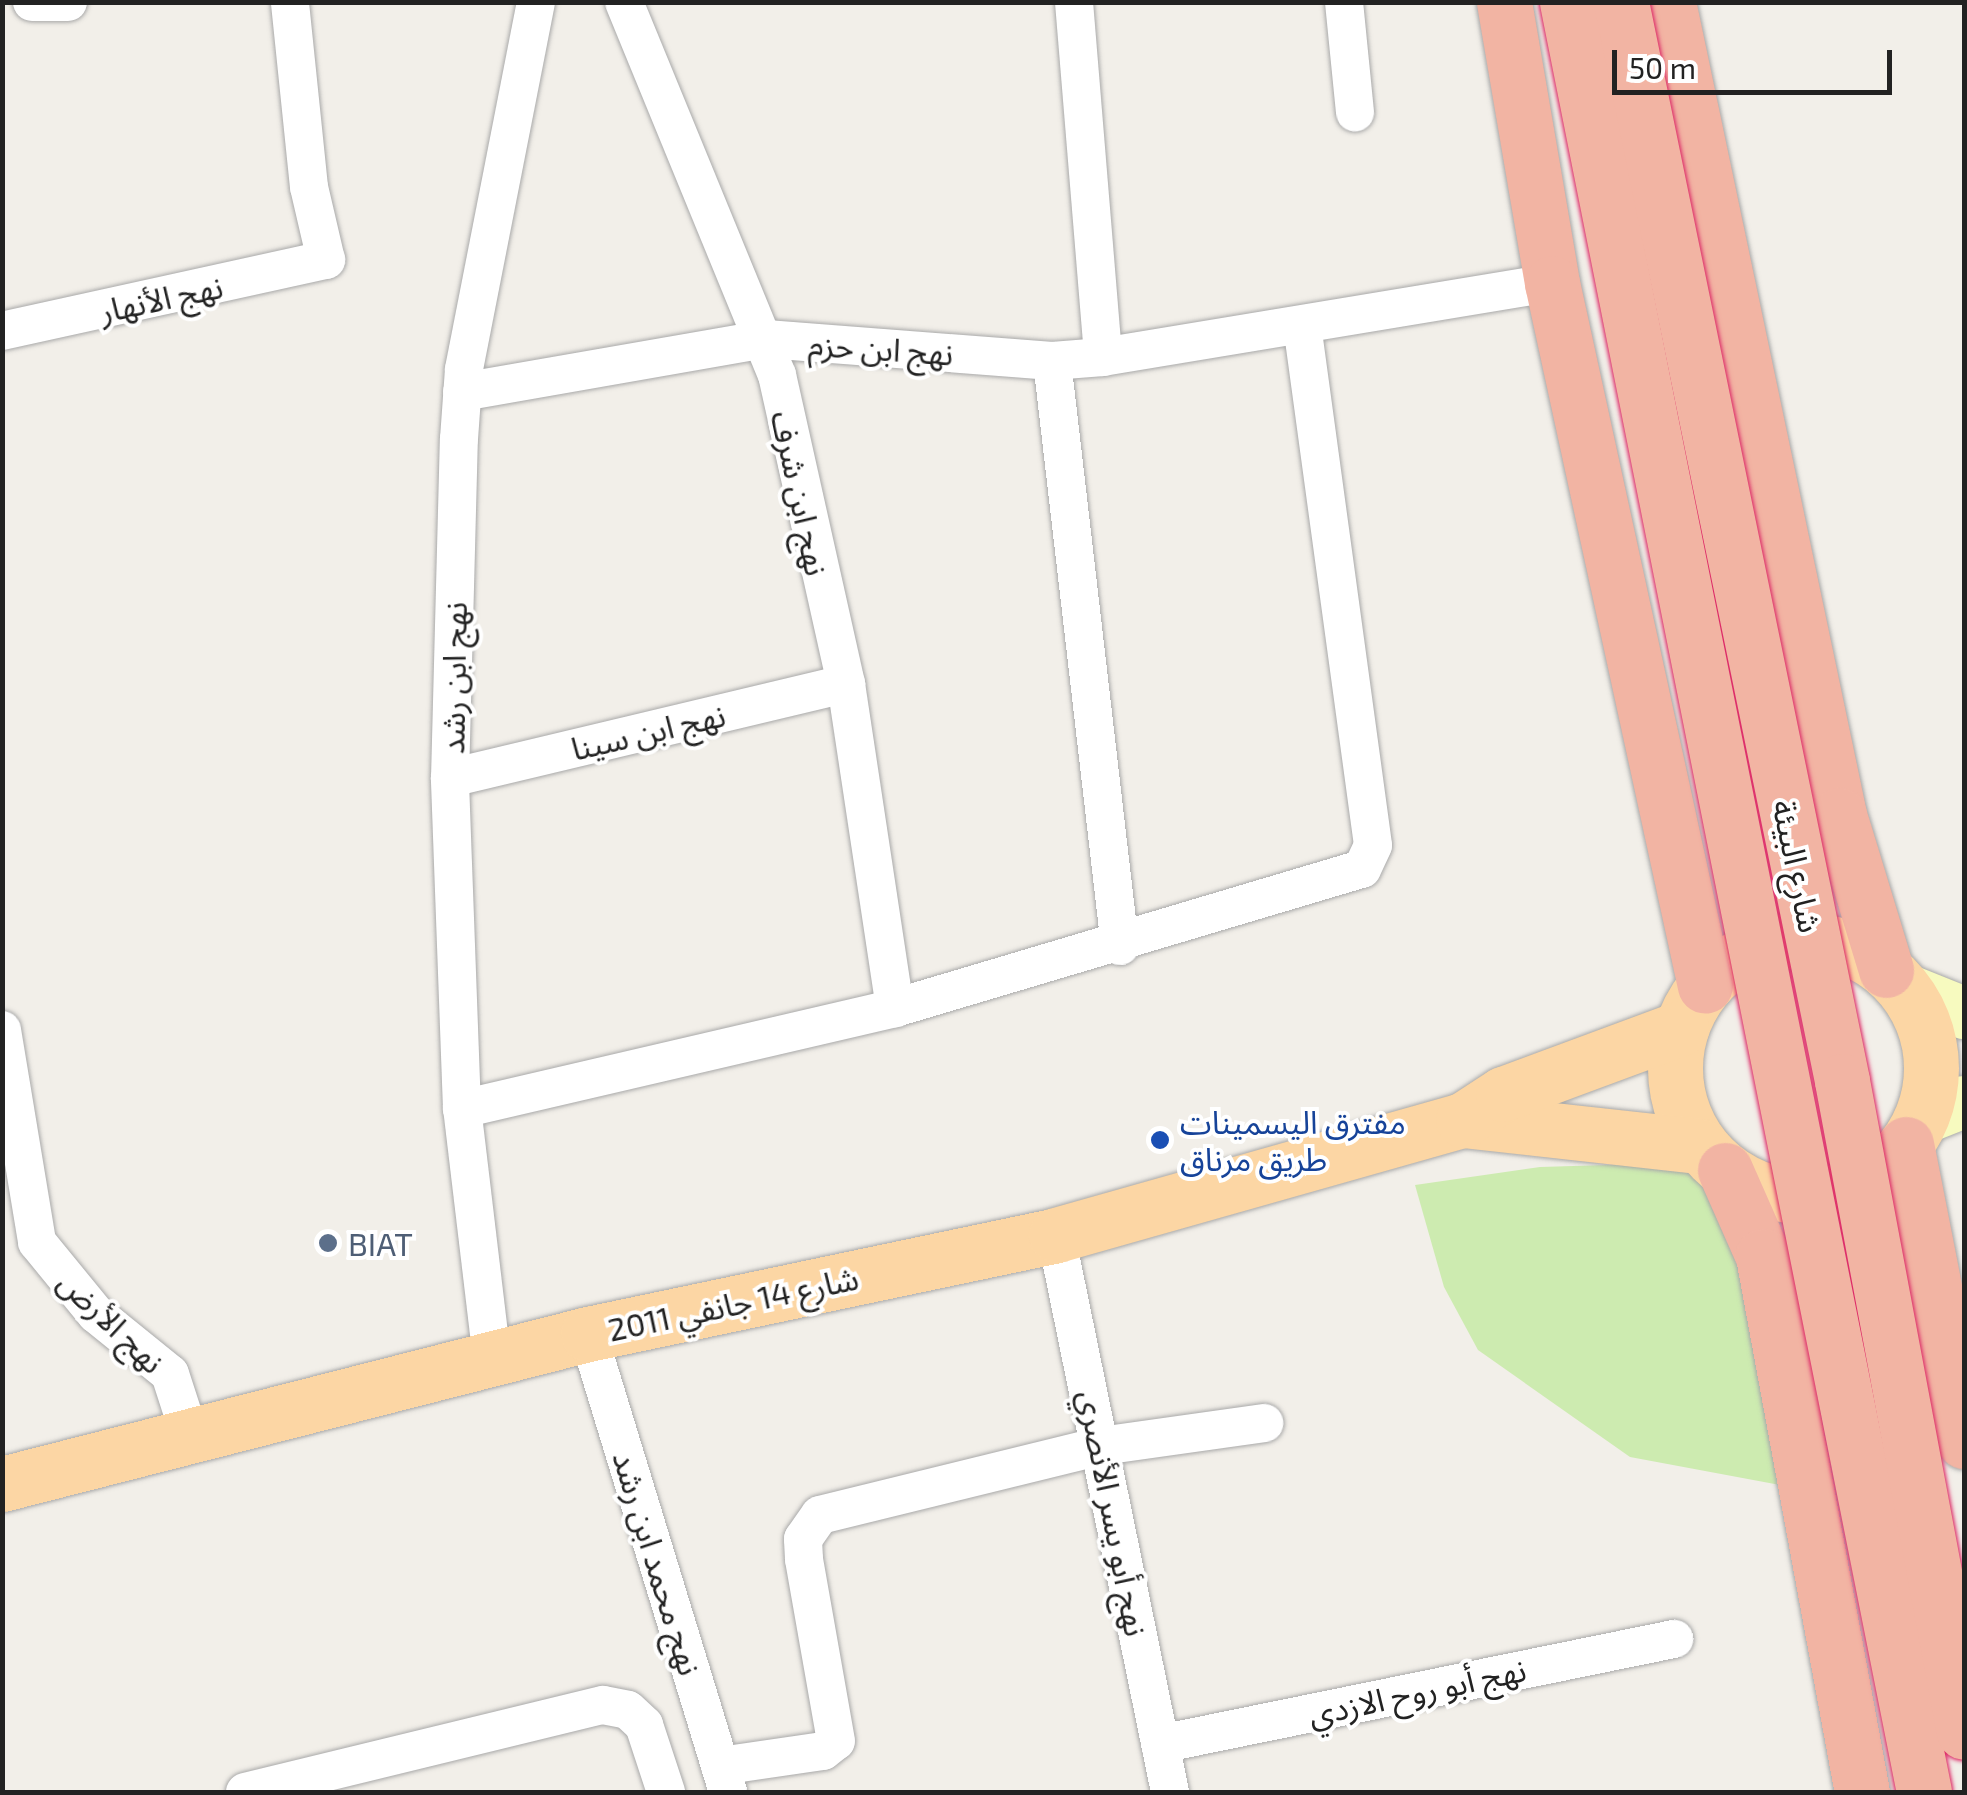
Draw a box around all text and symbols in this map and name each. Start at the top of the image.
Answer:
scale bar [1617,30,1897,92]
text: 50 m [1629,49,1696,85]
street label: نهج الأنهار [96,266,226,330]
street label: نهج ابن حزم [807,324,955,372]
street label: نهج ابن شرف [765,407,837,579]
street label: نهج ابن رشد [432,602,474,754]
street label: نهج ابن سينا [567,695,729,767]
street label: شارع البيئة [1765,796,1831,936]
place label: مفترق اليسمينات طريق مرناق [1180,1103,1406,1178]
marker: مفترق اليسمينات طريق مرناق [1149,1129,1171,1151]
place label: BIAT [348,1224,413,1262]
marker: BIAT [317,1232,339,1254]
street label: شارع 14 جانفي 2011 [604,1258,862,1348]
street label: نهج الأرض [51,1261,173,1381]
street label: نهج أبو يسر الأنصري [1071,1387,1157,1639]
street label: نهج محمد ابن رشد [606,1446,710,1680]
street label: نهج أبو روح الازدي [1305,1649,1529,1733]

